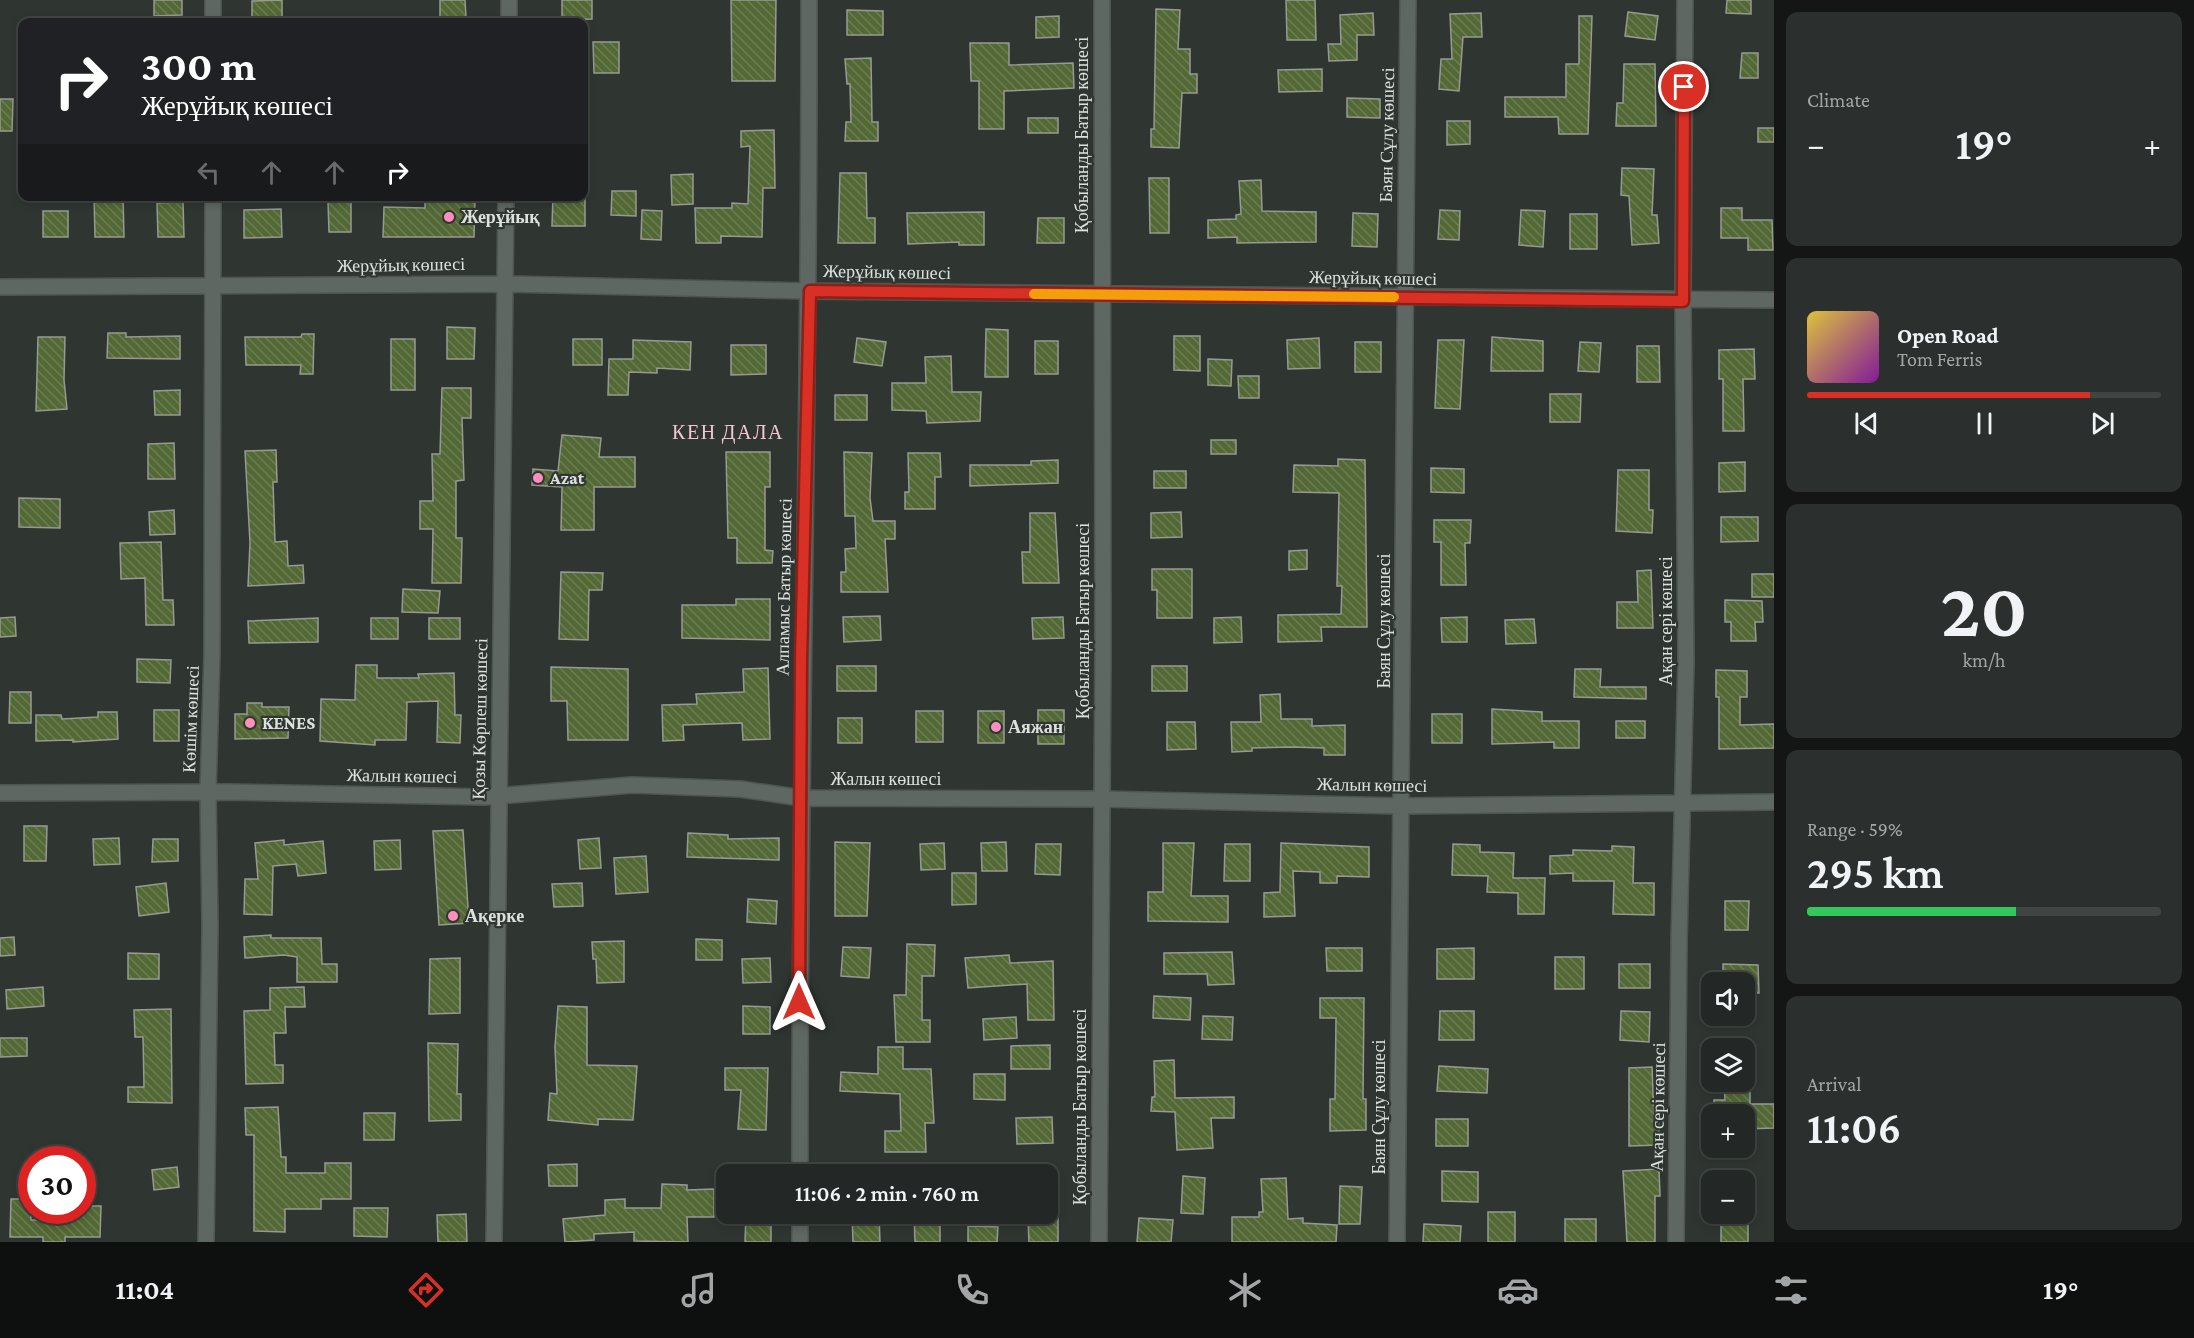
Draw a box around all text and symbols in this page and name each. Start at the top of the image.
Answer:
street label: Қобыланды Батыр көшесі [1072,37,1092,233]
icon: right [42,42,120,120]
text: 300 m [141,42,256,89]
pin [1658,61,1709,112]
street label: Баян Сұлу көшесі [1376,67,1398,203]
icon: arrive [1667,70,1700,103]
text: Climate [1807,89,1870,111]
text: Жерұйық көшесі [141,91,333,121]
text: 19° [1956,119,2012,169]
text: − [1807,126,1824,163]
text: + [2144,126,2161,163]
icon: left [192,156,225,189]
icon: ahead [255,156,288,189]
icon: ahead [318,156,351,189]
icon: right [381,156,414,189]
place label: Жерұйық [461,207,540,227]
marker: Жерұйық [442,210,456,224]
street label: Жерұйық көшесі [337,254,465,276]
street label: Жерұйық көшесі [823,261,951,283]
street label: Жерұйық көшесі [1309,267,1437,289]
text: Open Road [1897,323,1999,348]
text: Tom Ferris [1897,348,1982,370]
icon: previous [1850,407,1883,440]
icon: pause [1968,407,2001,440]
icon: next [2086,407,2119,440]
district label: КЕН ДАЛА [672,421,784,444]
place label: Azat [549,468,585,488]
marker: Azat [531,471,545,485]
street label: Алпамыс Батыр көшесі [772,498,796,676]
street label: Қобыланды Батыр көшесі [1073,523,1093,719]
street label: Баян Сұлу көшесі [1374,553,1394,689]
street label: Ақан сері көшесі [1656,556,1676,686]
text: 20 [1940,566,2028,653]
street label: Қозы Көрпеш көшесі [469,638,491,800]
text: km/h [1962,649,2006,671]
street label: Көшім көшесі [179,665,203,773]
place label: KENES [262,713,315,733]
marker: KENES [243,716,257,730]
place label: Аяжан [1008,717,1063,737]
marker: Аяжан [989,720,1003,734]
street label: Жалын көшесі [346,765,458,787]
street label: Жалын көшесі [831,769,941,789]
street label: Жалын көшесі [1316,774,1428,796]
text: Range · 59% [1807,818,1903,840]
text: 295 km [1807,848,1944,898]
place label: Ақерке [465,906,524,926]
marker: Ақерке [446,909,460,923]
position arrow [767,970,831,1034]
map controls [1701,972,1755,1224]
button: sound [1701,972,1755,1026]
street label: Қобыланды Батыр көшесі [1070,1009,1090,1205]
button: layers [1701,1038,1755,1092]
street label: Баян Сұлу көшесі [1369,1039,1389,1175]
street label: Ақан сері көшесі [1647,1042,1669,1172]
text: Arrival [1807,1073,1861,1095]
text: 11:06 [1807,1103,1901,1153]
button: + [1701,1104,1755,1158]
speed limit sign: 30 [18,1146,96,1224]
button: − [1701,1170,1755,1224]
text: 11:06 · 2 min · 760 m [795,1181,979,1206]
icon: directions [405,1269,447,1311]
icon: music [678,1269,720,1311]
icon: phone [951,1269,993,1311]
icon: climate [1224,1269,1266,1311]
icon: car [1497,1269,1539,1311]
icon: filters [1770,1269,1812,1311]
text: 11:04 [115,1275,174,1305]
text: 19° [2043,1275,2078,1305]

